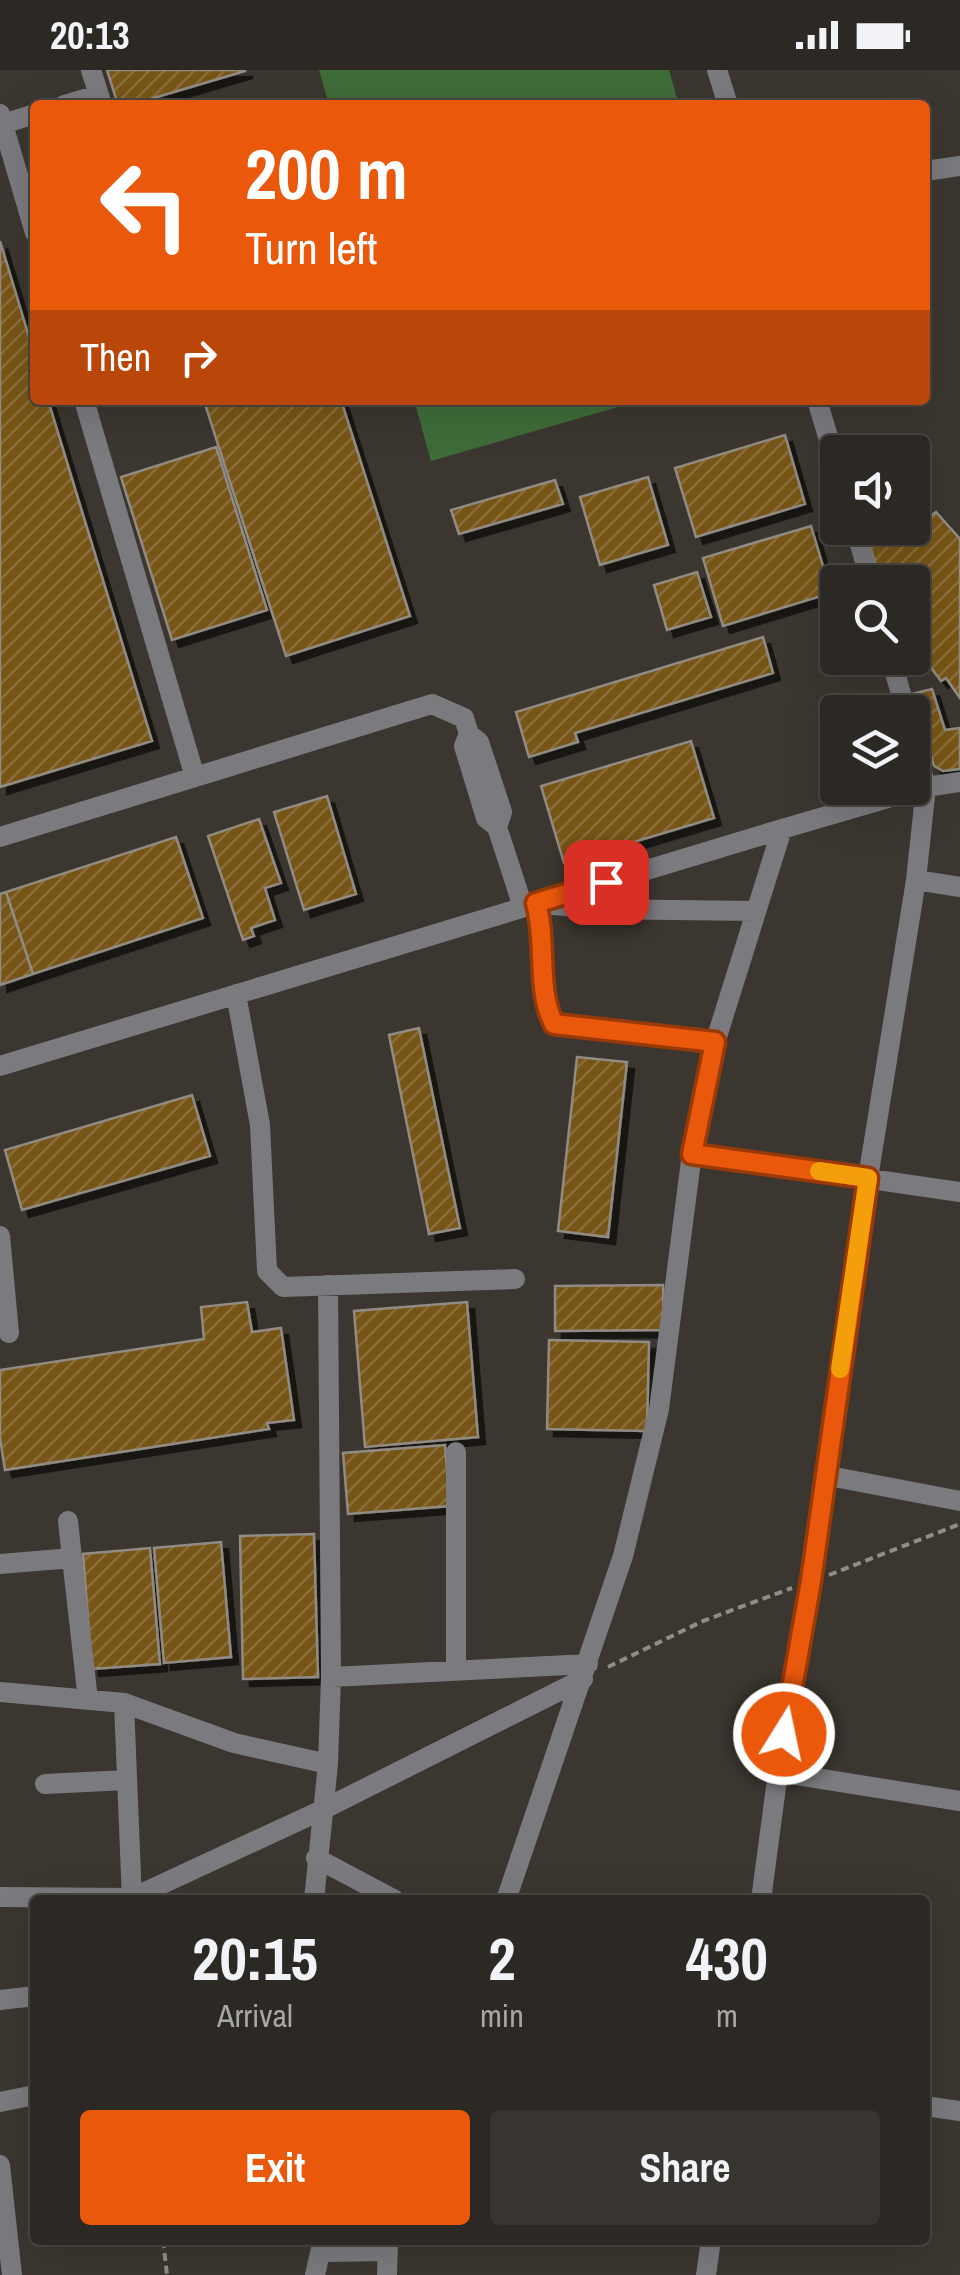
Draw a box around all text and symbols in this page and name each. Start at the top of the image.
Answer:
text: 20:13 [50,10,130,61]
text: 200 m [245,127,408,221]
icon: left [80,140,210,270]
text: Turn left [245,217,377,278]
icon: right [171,330,226,385]
text: Then [80,332,151,383]
map controls [820,435,930,805]
button: sound [820,435,930,545]
button: search [820,565,930,675]
button: layers [820,695,930,805]
pin [564,840,649,925]
icon: arrive [579,855,634,910]
position arrow [732,1682,836,1786]
text: 20:15 [192,1918,318,1999]
text: 2 [488,1918,516,1999]
text: 430 [686,1918,768,1999]
text: Arrival [217,1994,293,2037]
text: min [480,1994,524,2037]
text: m [716,1994,738,2037]
button: Exit [80,2110,470,2225]
button: Share [490,2110,880,2225]

